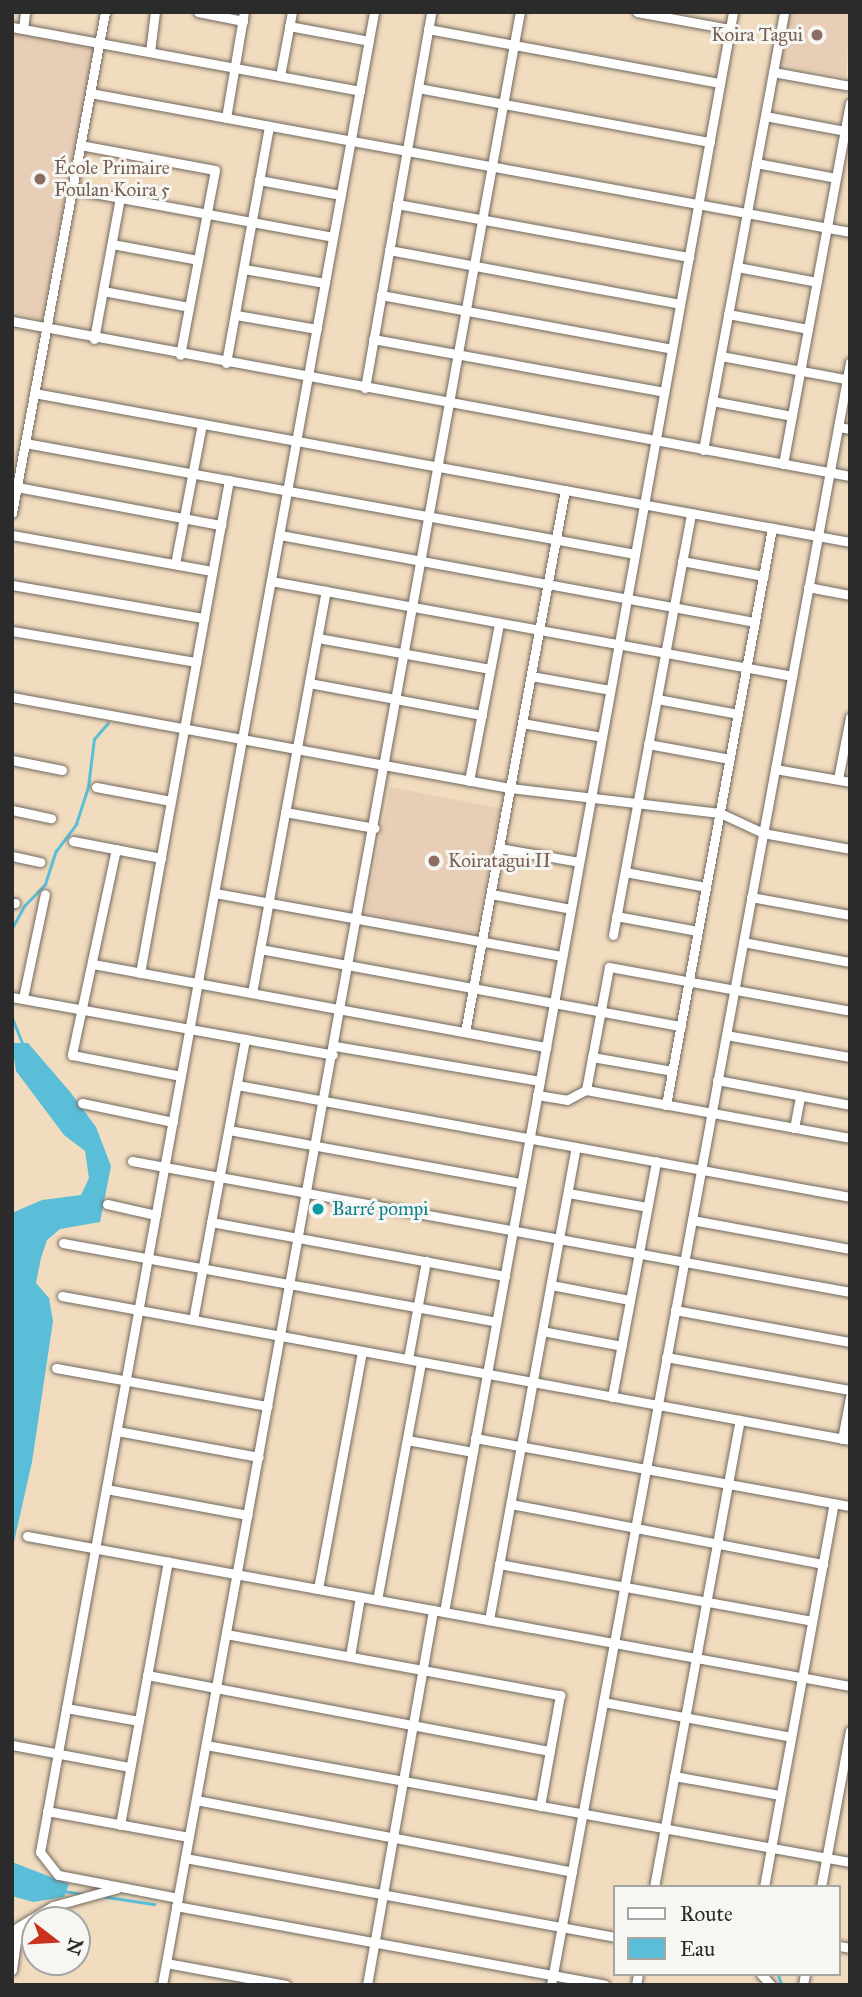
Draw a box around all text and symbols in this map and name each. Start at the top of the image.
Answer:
place label: Koira Tagui [711,24,803,46]
marker: Koira Tagui [809,27,825,43]
place label: École Primaire Foulan Koira 5 [54,157,170,201]
marker: École Primaire Foulan Koira 5 [32,171,48,187]
place label: Koiratagui II [448,850,551,872]
marker: Koiratagui II [426,853,442,869]
place label: Barré pompi [332,1198,429,1220]
marker: Barré pompi [310,1201,326,1217]
legend [614,1885,841,1976]
text: Route [680,1901,733,1927]
north arrow [21,1906,91,1976]
text: N [61,1936,88,1958]
text: Eau [680,1936,715,1962]

